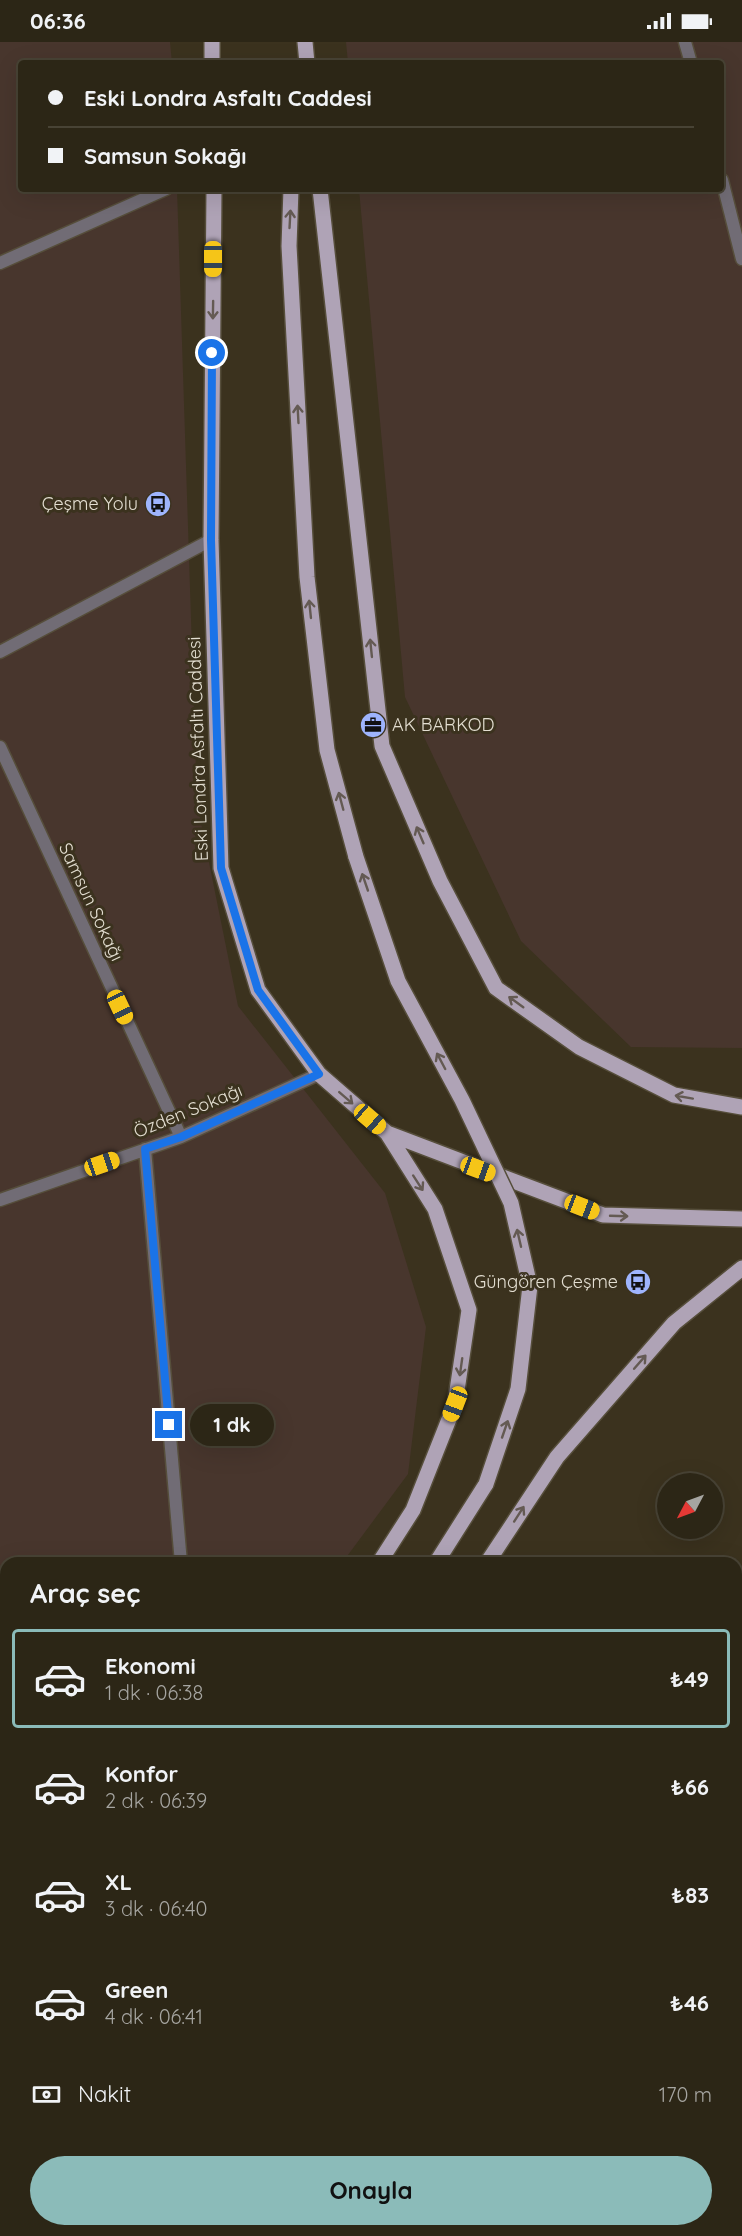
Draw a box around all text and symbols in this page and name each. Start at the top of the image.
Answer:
text: 06:36 [30,7,86,35]
text: Eski Londra Asfaltı Caddesi [84,84,372,112]
text: Samsun Sokağı [84,142,246,170]
one-way arrow [284,210,295,230]
car [204,241,222,277]
one-way arrow [207,300,219,320]
route start [198,339,225,366]
one-way arrow [292,404,303,424]
bus stop icon: Çeşme Yolu [143,489,173,519]
place label: Çeşme Yolu [42,492,138,515]
one-way arrow [305,599,316,619]
street label: Eski Londra Asfaltı Caddesi [182,636,213,862]
one-way arrow [365,639,376,658]
office icon: AK BARKOD [358,710,388,740]
place label: AK BARKOD [392,713,495,736]
one-way arrow [334,792,346,811]
one-way arrow [414,826,425,844]
street label: Samsun Sokağı [54,839,129,965]
one-way arrow [358,873,369,892]
car [104,987,136,1027]
one-way arrow [508,996,524,1008]
one-way arrow [435,1052,446,1070]
street label: Özden Sokağı [130,1078,246,1143]
one-way arrow [338,1091,353,1105]
one-way arrow [675,1091,695,1102]
car [351,1100,389,1138]
car [82,1150,122,1178]
car [458,1154,498,1184]
one-way arrow [412,1174,425,1191]
car [562,1192,602,1222]
one-way arrow [609,1210,629,1221]
one-way arrow [513,1229,524,1248]
bus stop icon: Güngören Çeşme [623,1267,653,1297]
place label: Güngören Çeşme [474,1270,618,1293]
one-way arrow [633,1355,647,1370]
one-way arrow [455,1356,466,1376]
car [440,1384,470,1424]
callout: 1 dk [190,1404,274,1446]
route end [155,1411,182,1438]
text: 1 dk [213,1412,251,1437]
one-way arrow [500,1420,511,1439]
north arrow [657,1473,723,1539]
map controls [657,1473,723,1539]
one-way arrow [513,1506,525,1523]
text: Araç seç [30,1576,140,1610]
icon: car [33,1652,87,1706]
text: Ekonomi [105,1652,196,1680]
text: ₺49 [670,1665,709,1693]
text: 1 dk · 06:38 [105,1680,203,1705]
icon: car [33,1760,87,1814]
text: Konfor [105,1760,178,1788]
text: ₺66 [671,1773,709,1801]
text: 2 dk · 06:39 [105,1788,207,1813]
icon: car [33,1868,87,1922]
text: XL [105,1868,132,1896]
text: ₺83 [671,1881,709,1909]
text: 3 dk · 06:40 [105,1896,207,1921]
icon: car [33,1976,87,2030]
text: Green [105,1976,168,2004]
text: ₺46 [670,1989,709,2017]
text: 4 dk · 06:41 [105,2004,203,2029]
icon: cash [30,2078,63,2111]
text: Nakit [78,2080,131,2108]
text: 170 m [659,2082,712,2107]
button: Onayla [30,2156,712,2225]

